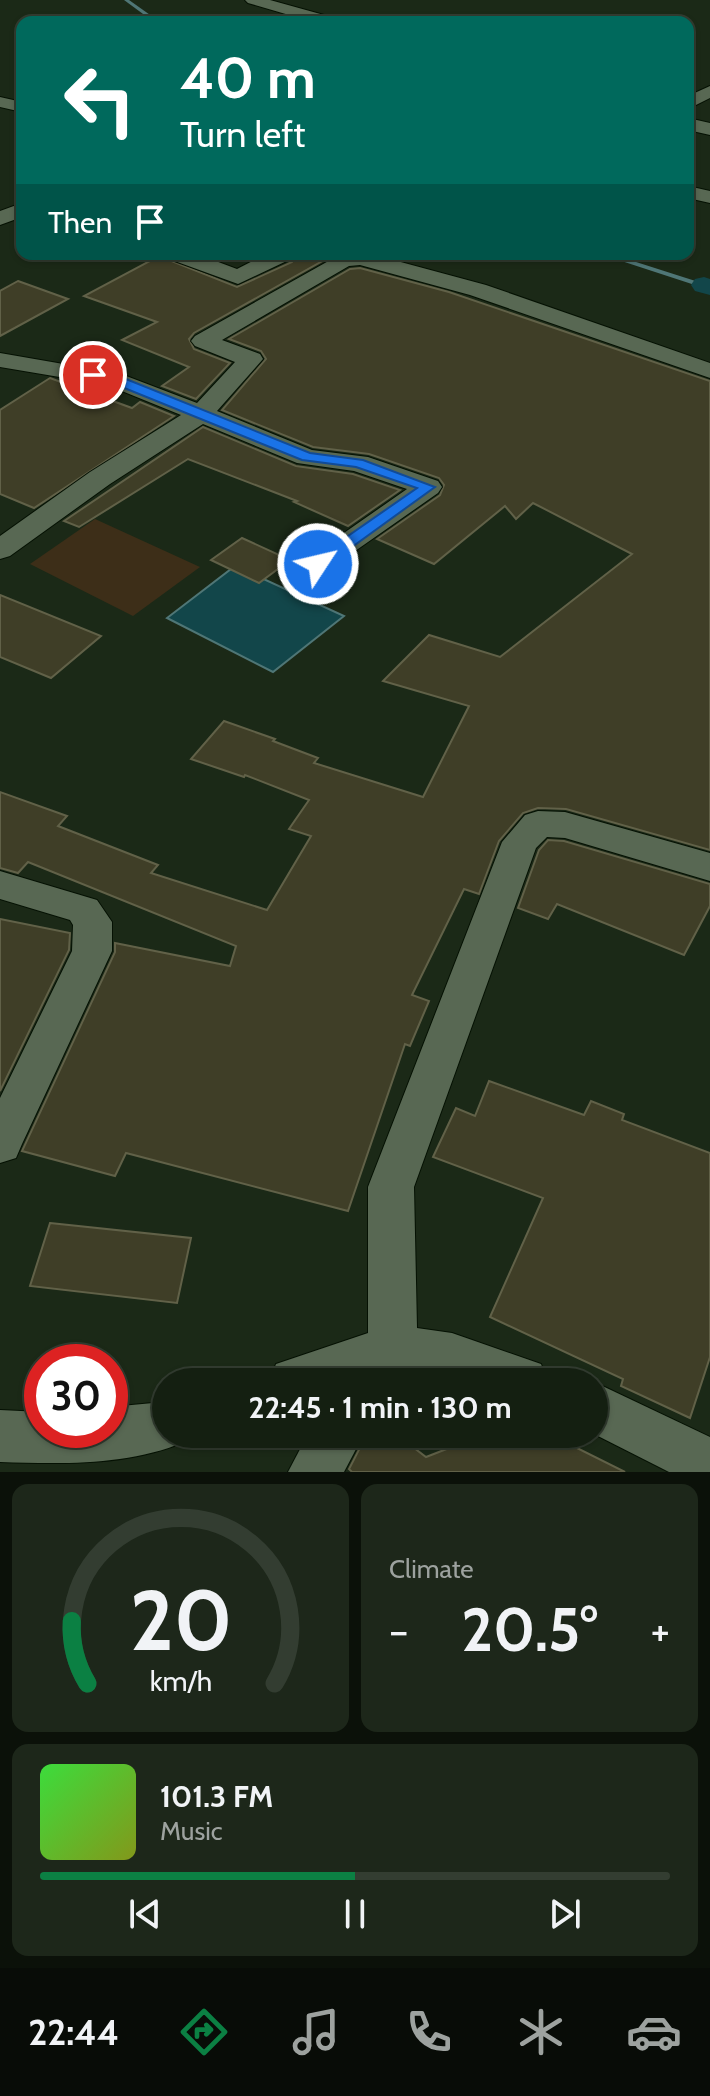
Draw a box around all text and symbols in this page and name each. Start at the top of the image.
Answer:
text: 40 m [180,44,316,112]
icon: left [48,48,152,152]
text: Turn left [180,112,305,156]
icon: arrive [128,200,172,244]
text: Then [48,204,112,241]
pin [59,341,127,409]
icon: arrive [71,353,115,397]
position arrow [276,522,360,606]
speed limit sign: 30 [24,1344,128,1448]
text: 22:45 · 1 min · 130 m [249,1389,511,1426]
text: Climate [389,1553,474,1585]
text: 20 [129,1570,232,1671]
text: 20.5° [461,1593,598,1666]
text: − [389,1604,408,1657]
text: + [651,1604,670,1657]
text: km/h [149,1663,212,1698]
text: 101.3 FM [160,1778,273,1815]
text: Music [160,1815,223,1847]
icon: previous [123,1892,167,1936]
icon: pause [333,1892,377,1936]
icon: next [543,1892,587,1936]
icon: directions [176,2004,232,2060]
icon: music [288,2004,344,2060]
icon: phone [401,2004,457,2060]
icon: climate [513,2004,569,2060]
icon: car [626,2004,682,2060]
text: 22:44 [28,2010,119,2054]

